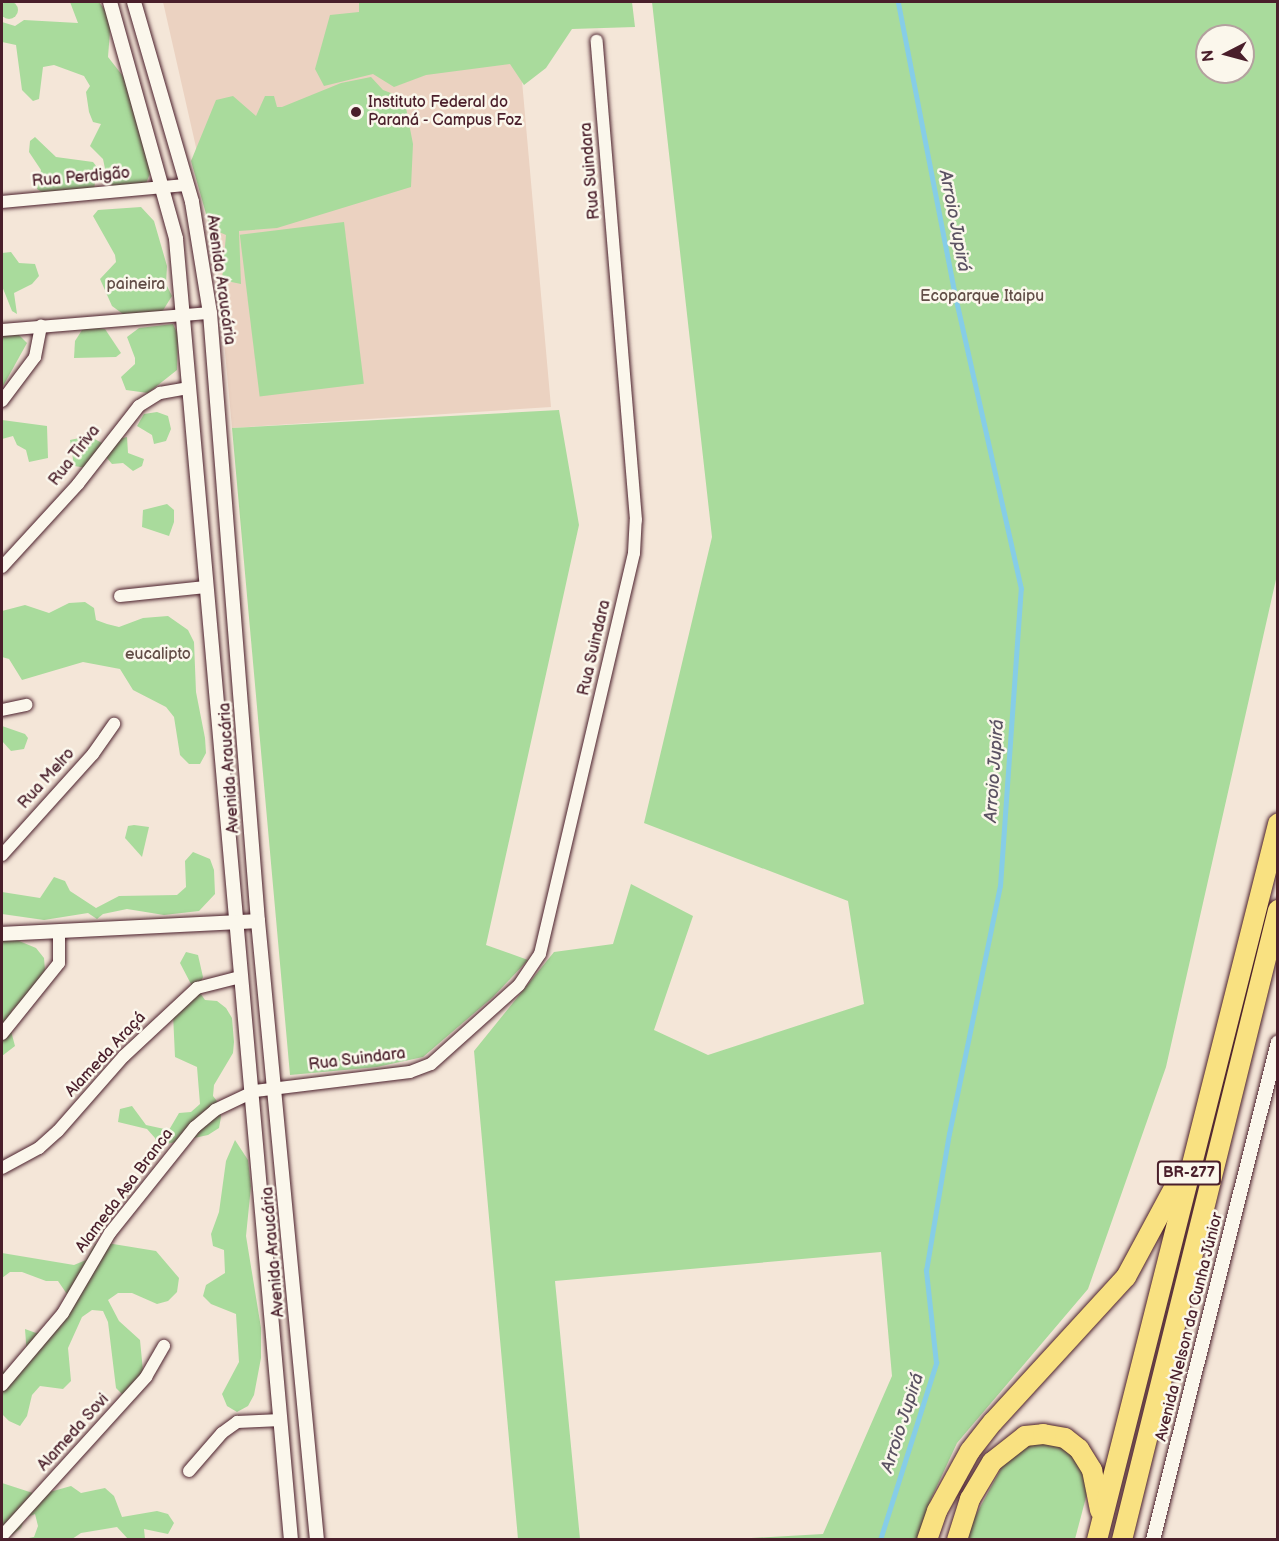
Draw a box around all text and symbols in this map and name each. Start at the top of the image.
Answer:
north arrow [1195,24,1255,84]
text: N [1199,49,1219,63]
place label: Instituto Federal do Paraná - Campus Foz [368,93,523,131]
marker: Instituto Federal do Paraná - Campus Foz [349,105,363,119]
street label: Rua Suindara [577,121,605,221]
street label: Rua Perdigão [31,164,131,192]
water label: Arroio Jupirá [933,168,975,274]
street label: Avenida Araucária [201,214,239,346]
park label: paineira [107,275,165,295]
park label: Ecoparque Itaipu [920,287,1044,307]
street label: Rua Tiriva [45,422,105,490]
street label: Rua Suindara [575,598,615,698]
park label: eucalipto [125,645,191,665]
street label: Avenida Araucária [216,702,244,834]
water label: Arroio Jupirá [981,718,1009,824]
street label: Rua Melro [15,745,79,813]
street label: Alameda Araçá [62,1008,150,1102]
street label: Rua Suindara [307,1045,407,1075]
street label: Alameda Asa Branca [72,1125,178,1257]
road number: BR-277 [1156,1161,1222,1185]
street label: Avenida Araucária [259,1186,289,1318]
street label: Avenida Nelson da Cunha Júnior [1152,1210,1228,1444]
water label: Arroio Jupirá [877,1370,929,1476]
street label: Alameda Sovi [34,1390,114,1476]

